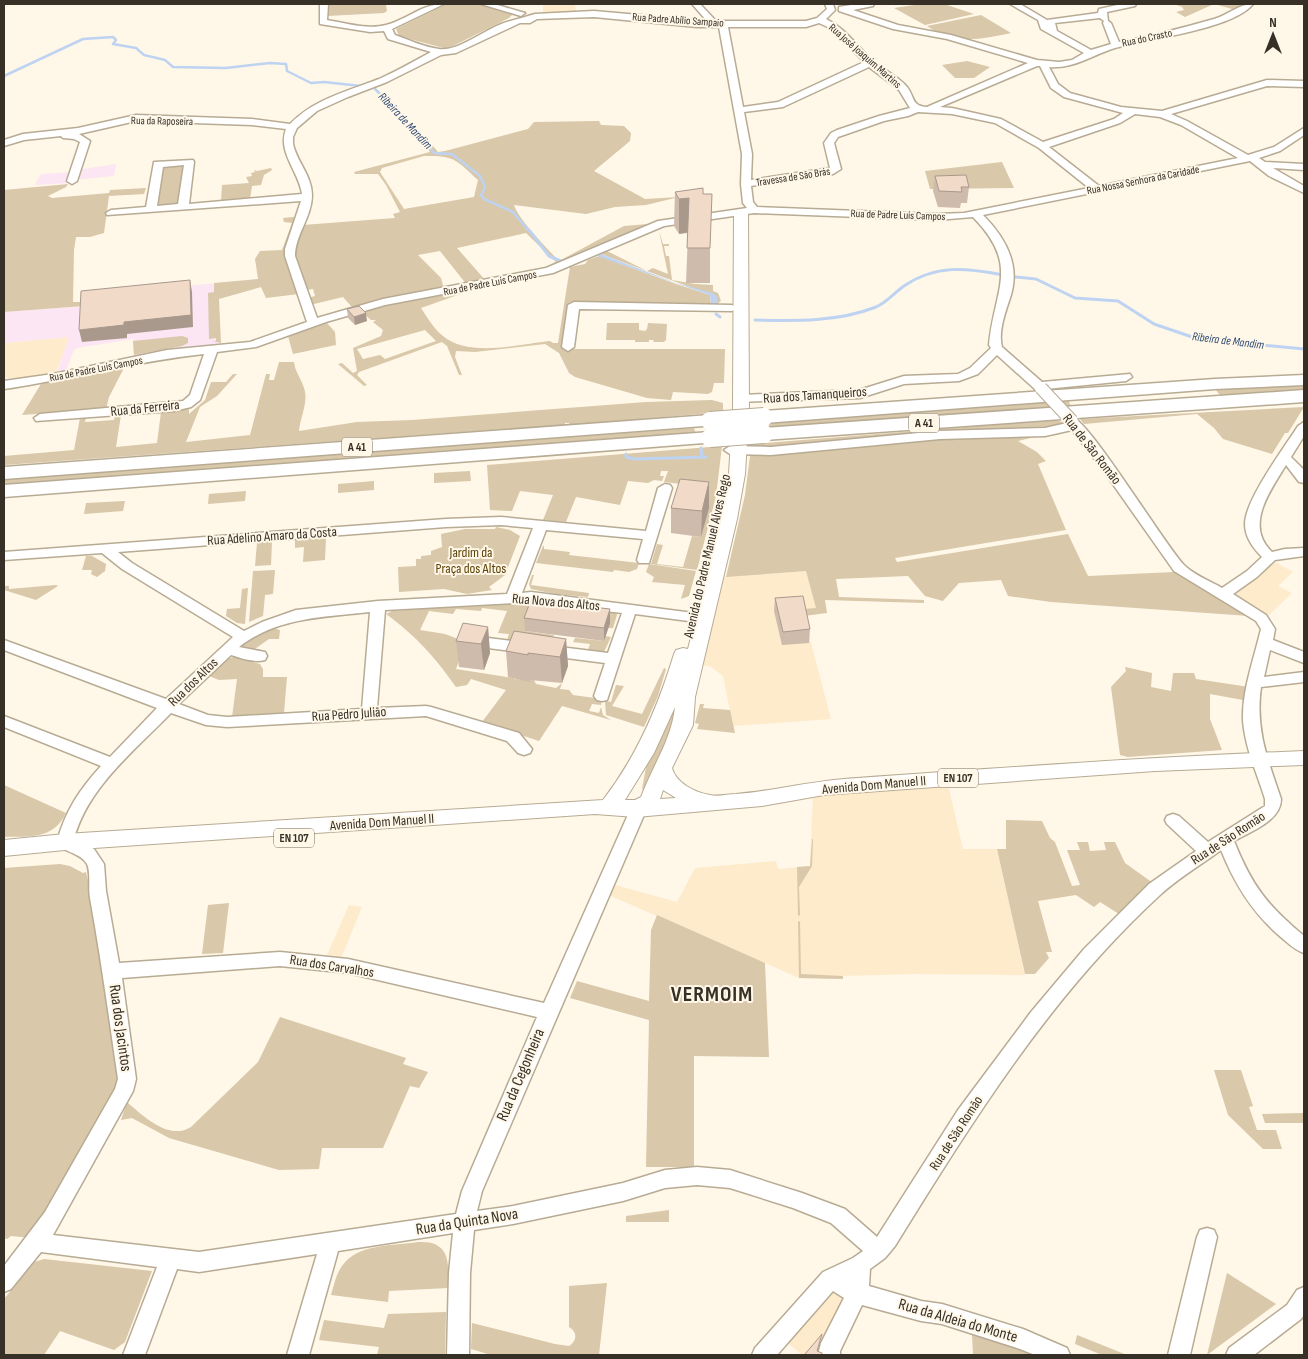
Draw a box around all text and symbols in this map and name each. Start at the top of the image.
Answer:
street label: Rua Padre Abílio Sampaio [632,10,725,30]
north arrow [1248,10,1298,60]
text: N [1269,14,1277,31]
street label: Rua José Joaquim Martins [826,21,904,91]
street label: Rua do Crasto [1121,26,1174,50]
water label: Ribeira de Mandim [375,89,435,153]
street label: Rua da Raposeira [131,114,193,128]
street label: Rua Nossa Senhora da Caridade [1086,163,1200,197]
street label: Travessa de São Brás [755,165,831,189]
street label: Rua de Padre Luís Campos [850,207,946,223]
street label: Rua de Padre Luís Campos [442,268,538,298]
water label: Ribeira de Mandim [1191,329,1265,353]
street label: Rua de Padre Luís Campos [48,354,144,384]
street label: Rua dos Tamanqueiros [763,383,867,407]
street label: Rua da Ferreira [110,396,180,420]
street label: Rua de São Romão [1059,410,1125,488]
road number: A 41 [909,413,939,432]
road number: A 41 [342,438,372,457]
street label: Avenida do Padre Manuel Alves Rego [680,472,734,641]
street label: Rua Adelino Amaro da Costa [207,523,337,549]
park label: Jardim da Praça dos Altos [436,544,506,577]
street label: Rua Nova dos Altos [511,590,601,614]
street label: Rua dos Altos [165,654,221,710]
street label: Rua Pedro Julião [311,703,387,725]
road number: EN 107 [938,768,978,788]
street label: Avenida Dom Manuel II [820,772,927,798]
street label: Rua de São Romão [1188,808,1269,868]
street label: Avenida Dom Manuel II [328,810,435,834]
road number: EN 107 [274,828,314,848]
street label: Rua dos Carvalhos [289,951,375,981]
district label: VERMOIM [671,981,753,1008]
street label: Rua dos Jacintos [105,983,136,1073]
street label: Rua da Cegonheira [493,1026,549,1124]
street label: Rua de São Romão [926,1092,986,1173]
street label: Rua da Quinta Nova [415,1205,519,1239]
street label: Rua da Aldeia do Monte [896,1295,1020,1347]

